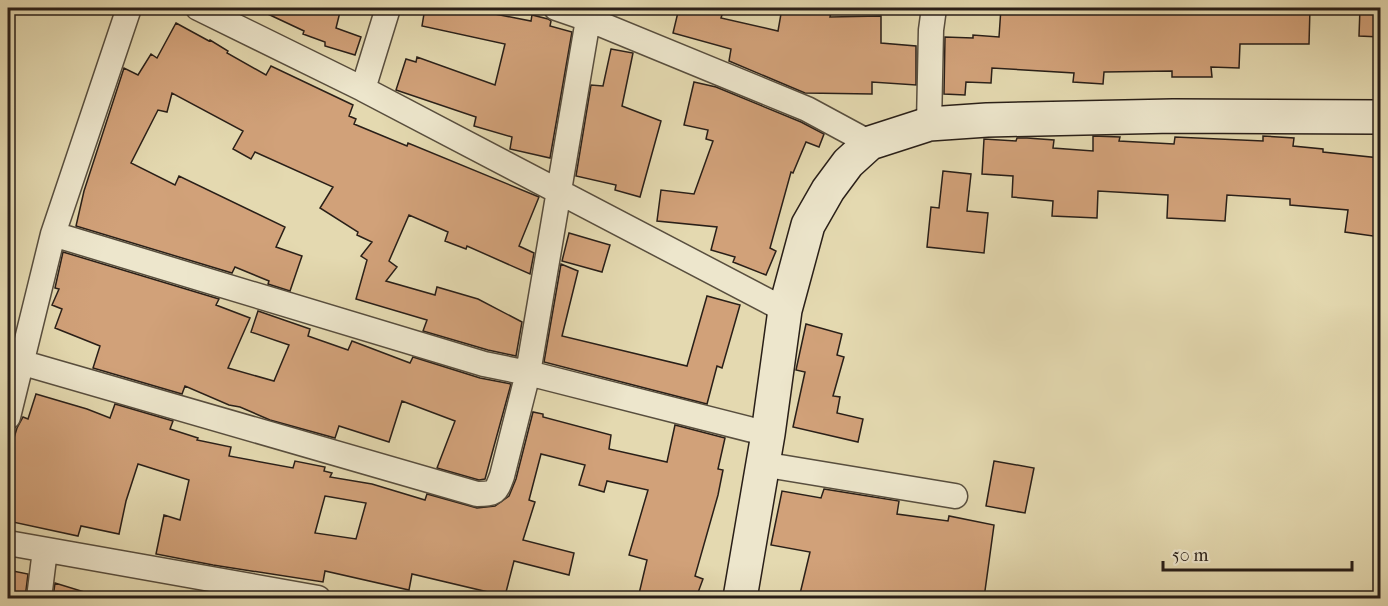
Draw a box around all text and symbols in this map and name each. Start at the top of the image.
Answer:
scale bar [1163,534,1352,572]
text: 50 m [1172,545,1209,566]

